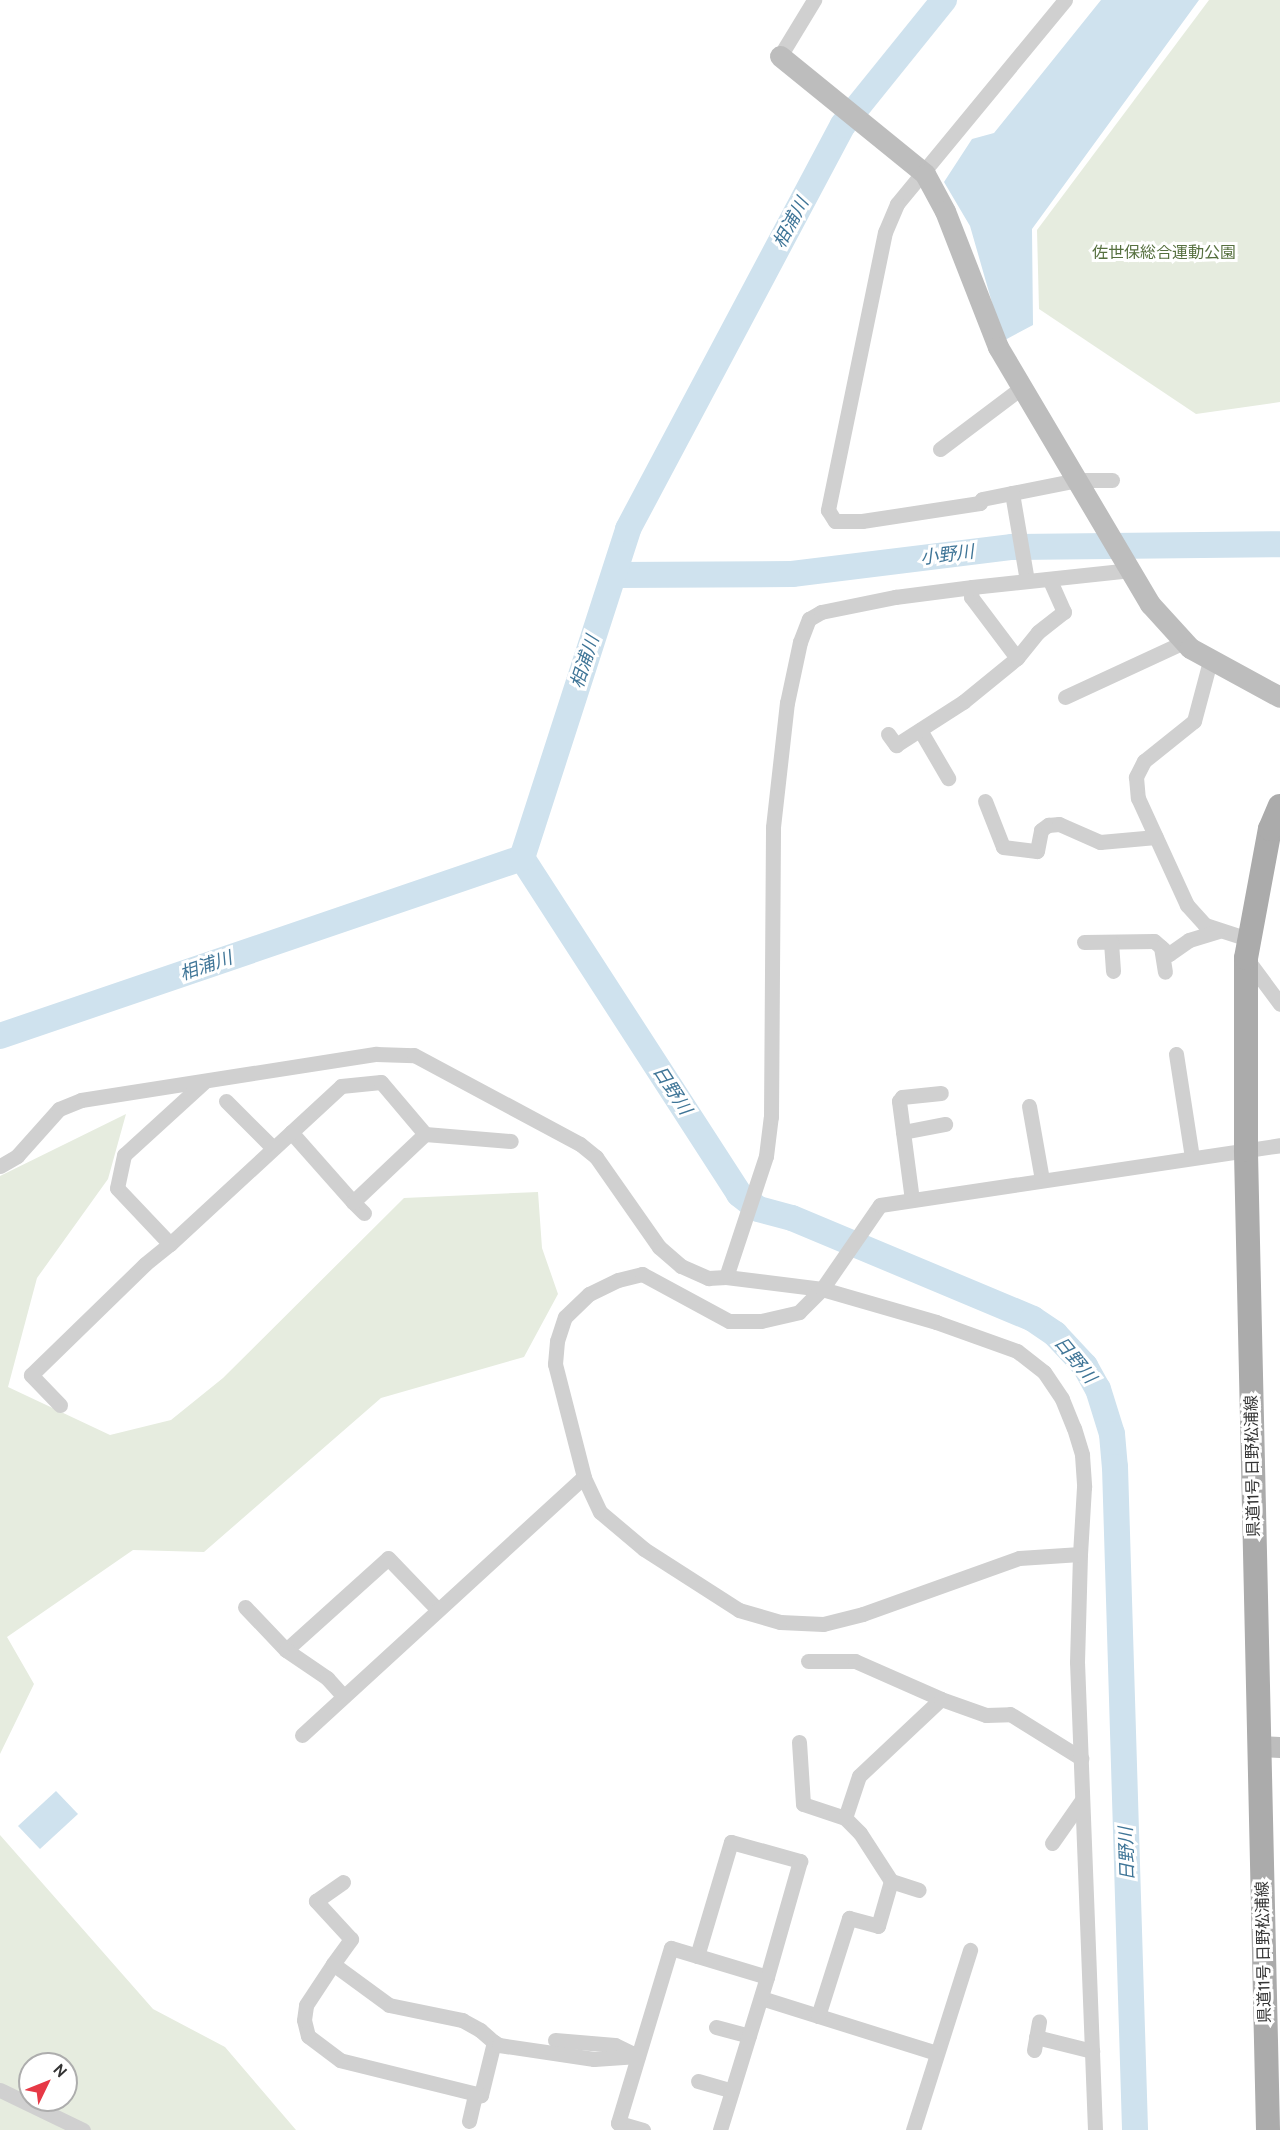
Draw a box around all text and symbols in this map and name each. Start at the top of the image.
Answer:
water label: 相浦川 [769,194,813,252]
park label: 佐世保総合運動公園 [1092,243,1236,263]
water label: 小野川 [919,541,975,569]
water label: 相浦川 [566,633,604,691]
water label: 相浦川 [177,947,235,985]
water label: 日野川 [648,1061,696,1119]
water label: 日野川 [1050,1332,1100,1388]
street label: 県道11号 日野松浦線 [1242,1395,1264,1537]
water label: 日野川 [1115,1827,1139,1881]
street label: 県道11号 日野松浦線 [1253,1881,1275,2023]
north arrow [18,2052,78,2112]
text: N [49,2060,71,2081]

